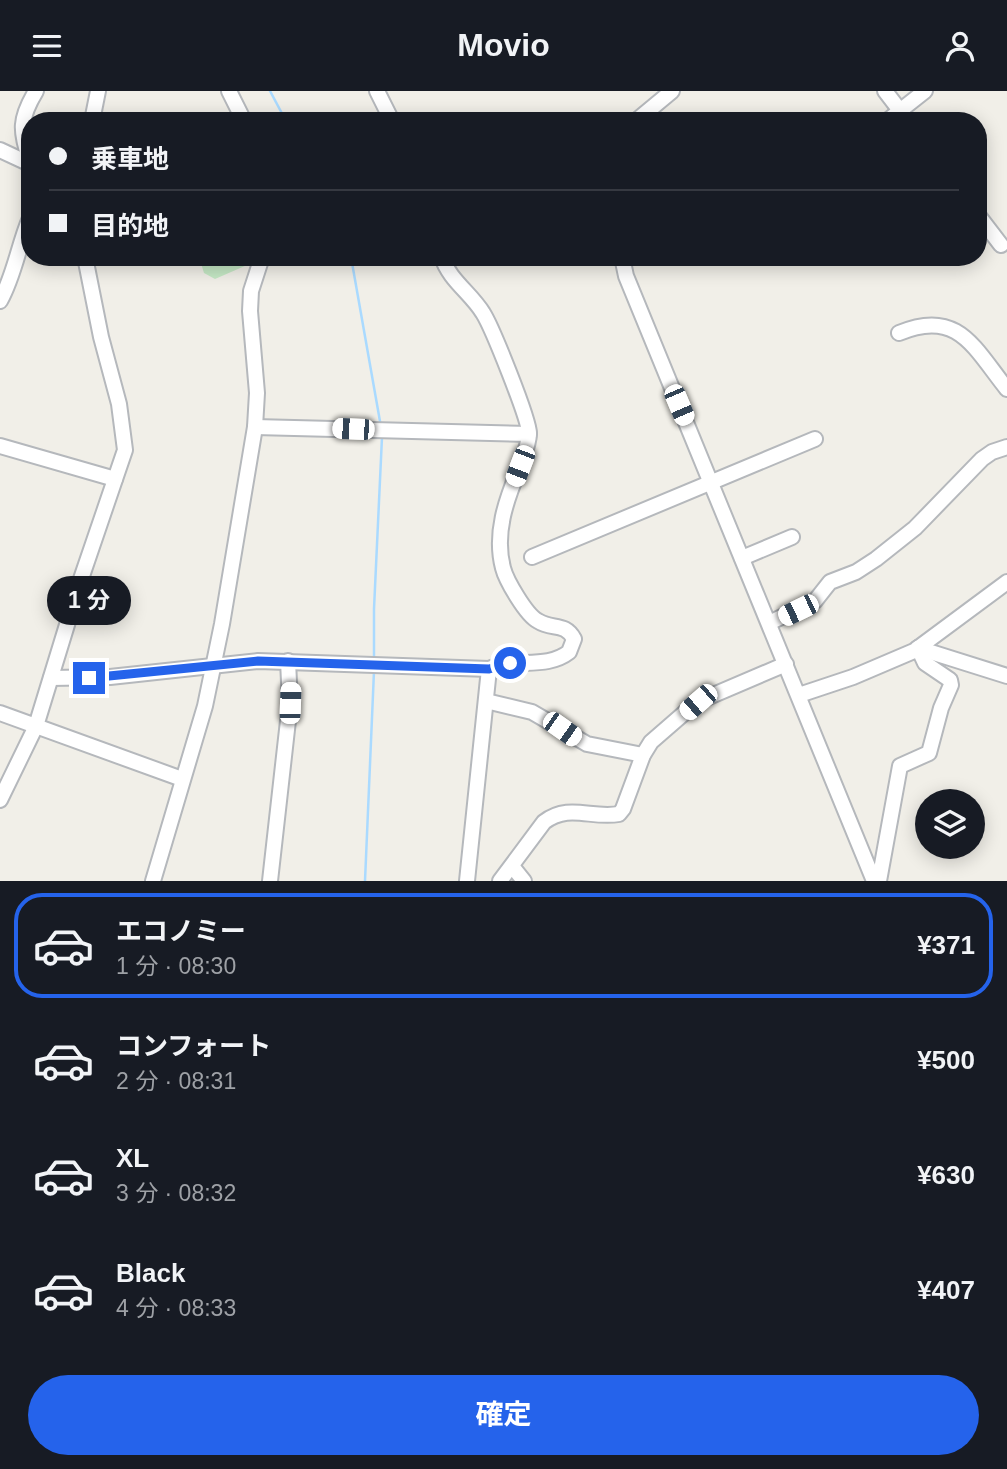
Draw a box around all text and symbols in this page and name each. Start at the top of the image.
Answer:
icon: menu [28,27,66,65]
text: Movio [457,27,550,63]
icon: person [941,27,979,65]
text: 乗車地 [91,144,169,174]
text: 目的地 [91,211,169,241]
car [662,382,697,428]
car [332,418,375,440]
car [503,443,538,489]
callout: 1 分 [47,577,131,625]
text: 1 分 [68,587,110,613]
car [775,591,822,629]
route start [494,647,526,679]
route end [73,662,105,694]
car [676,680,721,724]
car [279,682,302,724]
car [539,708,586,750]
map controls [915,789,985,859]
button: layers [915,789,985,859]
icon: car [32,914,95,977]
text: エコノミー [116,916,246,946]
text: ¥371 [917,930,975,960]
text: 1 分 · 08:30 [116,953,236,979]
icon: car [32,1029,95,1092]
text: コンフォート [116,1031,271,1061]
text: ¥500 [917,1045,975,1075]
text: 2 分 · 08:31 [116,1068,236,1094]
text: XL [116,1143,149,1173]
icon: car [32,1144,95,1207]
text: ¥630 [917,1160,975,1190]
text: 3 分 · 08:32 [116,1180,236,1206]
text: Black [116,1258,185,1288]
icon: car [32,1259,95,1322]
text: ¥407 [917,1275,975,1305]
text: 4 分 · 08:33 [116,1295,236,1321]
button: 確定 [28,1375,979,1455]

